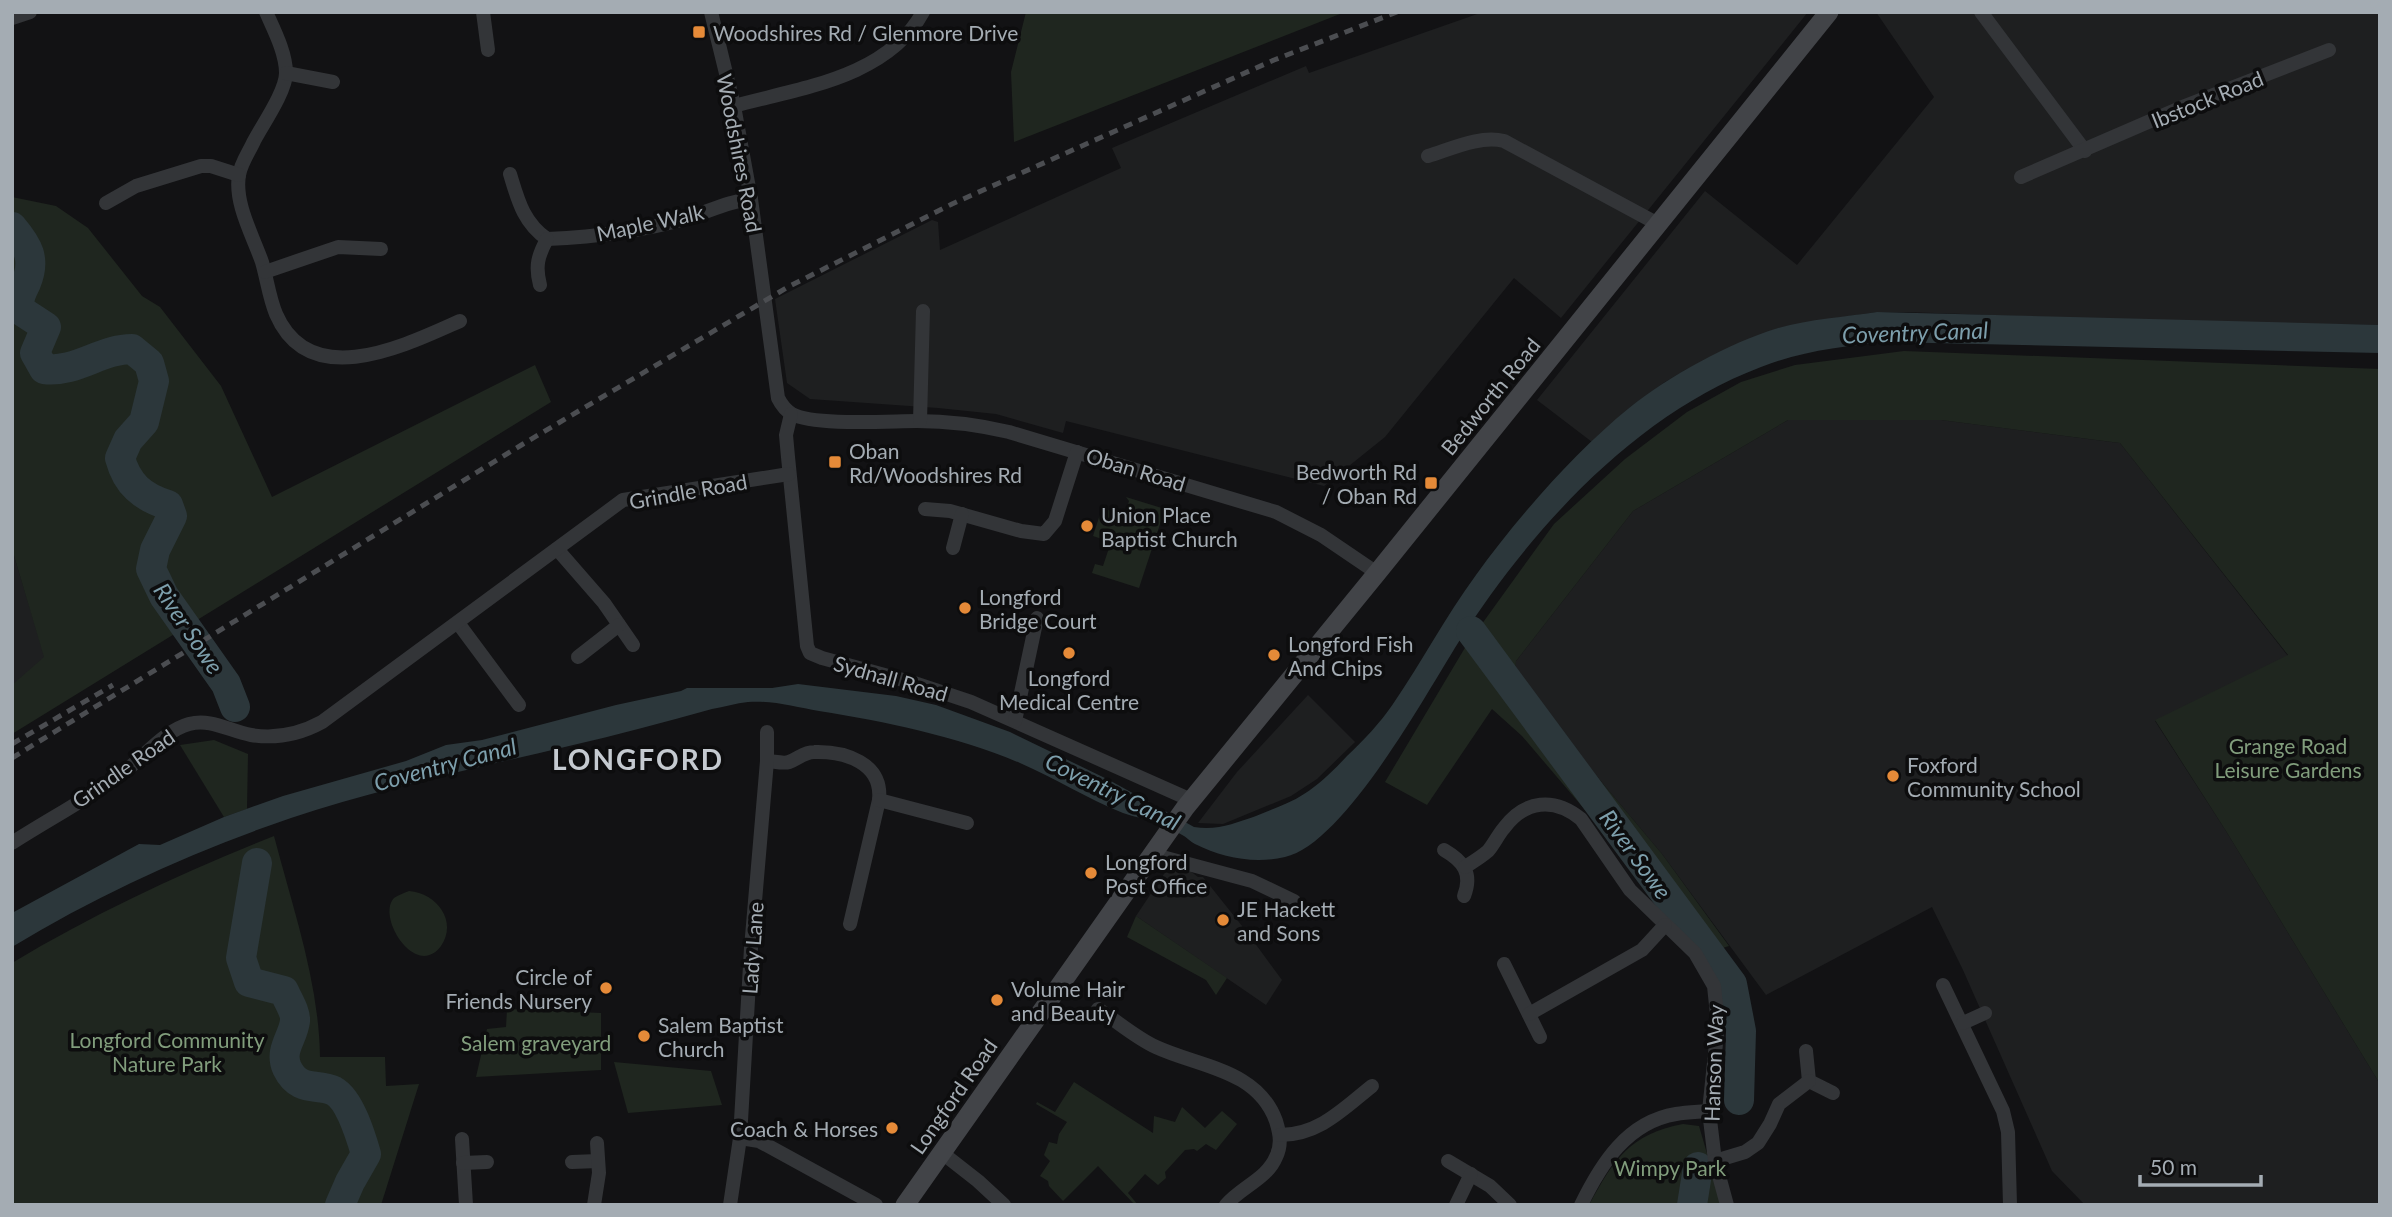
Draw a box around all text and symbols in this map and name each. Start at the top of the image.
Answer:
place label: Woodshires Rd / Glenmore Drive [713,20,1018,45]
marker: Woodshires Rd / Glenmore Drive [691,24,707,40]
street label: Ibstock Road [2147,65,2267,133]
street label: Woodshires Road [712,71,768,235]
street label: Maple Walk [594,198,706,246]
water label: Coventry Canal [1841,315,1989,349]
street label: Bedworth Road [1435,332,1545,460]
place label: Oban Rd/Woodshires Rd [849,438,1022,487]
street label: Oban Road [1083,442,1189,496]
marker: Oban Rd/Woodshires Rd [827,454,843,470]
place label: Bedworth Rd / Oban Rd [1296,459,1417,508]
street label: Grindle Road [627,468,749,514]
marker: Bedworth Rd / Oban Rd [1423,475,1439,491]
place label: Union Place Baptist Church [1101,502,1238,551]
marker: Union Place Baptist Church [1079,518,1095,534]
water label: River Sowe [148,577,230,679]
place label: Longford Bridge Court [979,584,1097,633]
marker: Longford Bridge Court [957,600,973,616]
place label: Longford Fish And Chips [1288,631,1414,680]
marker: Longford Medical Centre [1061,645,1077,661]
marker: Longford Fish And Chips [1266,647,1282,663]
street label: Sydnall Road [831,650,951,706]
place label: Longford Medical Centre [999,665,1139,714]
street label: Grindle Road [67,724,179,812]
water label: Coventry Canal [371,732,519,796]
park label: Grange Road Leisure Gardens [2214,733,2362,782]
district label: LONGFORD [552,742,724,776]
water label: Coventry Canal [1041,746,1185,836]
place label: Foxford Community School [1907,752,2081,801]
marker: Foxford Community School [1885,768,1901,784]
water label: River Sowe [1594,804,1678,904]
place label: Longford Post Office [1105,849,1207,898]
marker: Longford Post Office [1083,865,1099,881]
place label: JE Hackett and Sons [1237,896,1336,945]
street label: Lady Lane [736,901,768,995]
marker: JE Hackett and Sons [1215,912,1231,928]
place label: Circle of Friends Nursery [446,964,593,1013]
place label: Volume Hair and Beauty [1011,976,1125,1025]
marker: Circle of Friends Nursery [598,980,614,996]
marker: Volume Hair and Beauty [989,992,1005,1008]
street label: Hanson Way [1698,1004,1728,1122]
place label: Salem Baptist Church [658,1012,784,1061]
park label: Longford Community Nature Park [70,1027,265,1076]
marker: Salem Baptist Church [636,1028,652,1044]
park label: Salem graveyard [461,1030,611,1055]
street label: Longford Road [904,1034,1002,1158]
place label: Coach & Horses [730,1116,878,1141]
marker: Coach & Horses [884,1120,900,1136]
scale bar [2140,1144,2261,1188]
text: 50 m [2150,1154,2197,1179]
park label: Wimpy Park [1614,1155,1726,1180]

